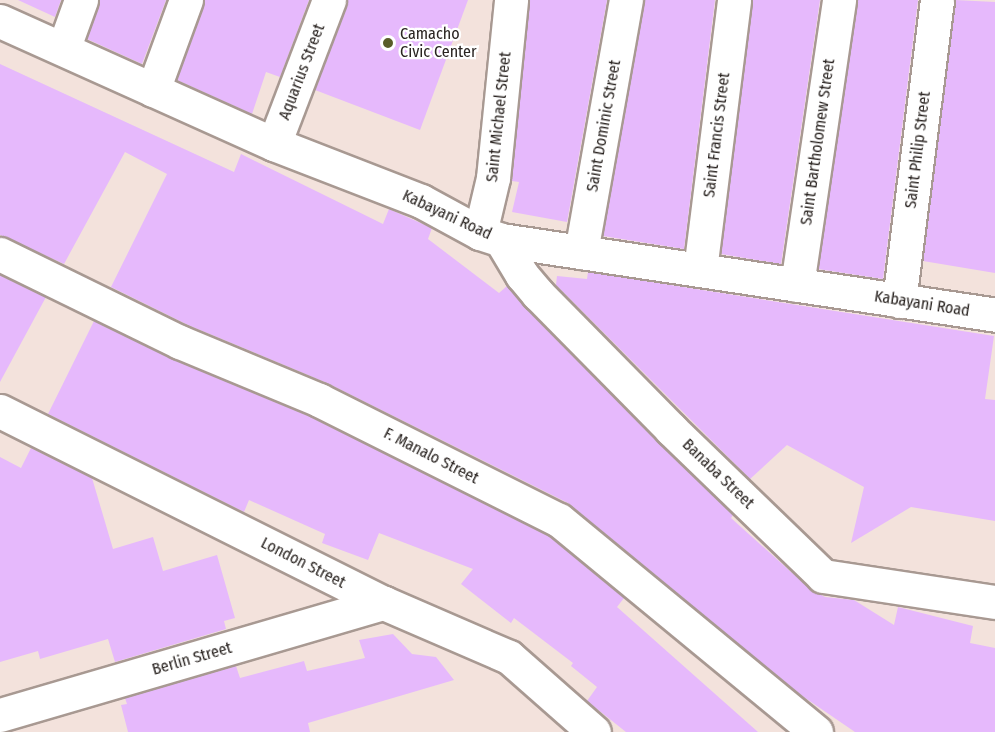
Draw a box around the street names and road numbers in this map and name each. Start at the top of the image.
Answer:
street label: Aquarius Street [275,21,329,123]
street label: Saint Michael Street [483,51,515,183]
street label: Saint Bartholomew Street [797,58,839,226]
street label: Saint Dominic Street [583,59,625,193]
street label: Saint Francis Street [700,71,734,199]
street label: Saint Philip Street [901,90,935,210]
street label: Kabayani Road [399,186,495,244]
street label: Kabayani Road [873,287,971,321]
street label: F. Manalo Street [380,424,482,488]
street label: Banaba Street [678,435,758,513]
street label: London Street [258,534,348,592]
street label: Berlin Street [150,638,234,680]

